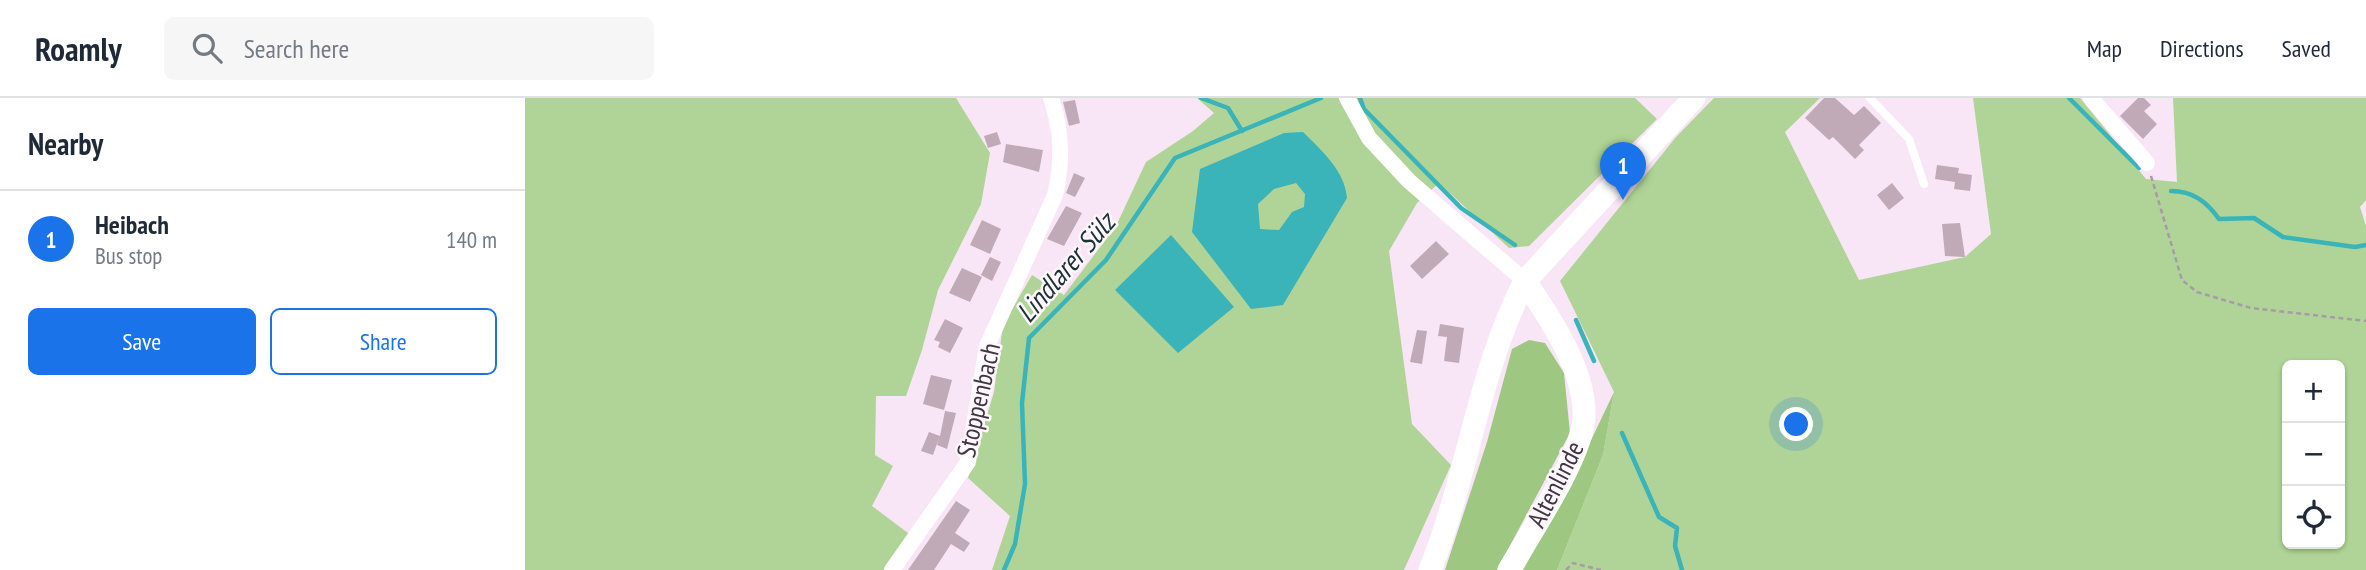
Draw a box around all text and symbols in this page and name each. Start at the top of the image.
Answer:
search box [164,17,654,80]
text: Roamly [35,27,122,70]
icon: search [188,29,226,67]
text: Search here [244,32,349,65]
text: Map [2087,33,2122,64]
text: Directions [2160,33,2244,64]
text: Saved [2282,33,2331,64]
text: Nearby [28,124,103,163]
pin: 1 [1600,142,1646,200]
water label: Lindlarer Sülz [1007,202,1125,329]
text: Heibach [95,208,169,241]
text: 1 [46,225,57,254]
text: 140 m [446,225,497,254]
text: Bus stop [95,241,162,270]
button: Save [28,308,256,375]
button: Share [270,308,497,375]
street label: Stoppenbach [949,340,1007,460]
map controls [2282,360,2345,549]
button: + [2282,360,2345,423]
your location [1779,407,1813,441]
button: − [2282,423,2345,486]
street label: Altenlinde [1519,435,1591,533]
button: locate [2282,486,2345,549]

